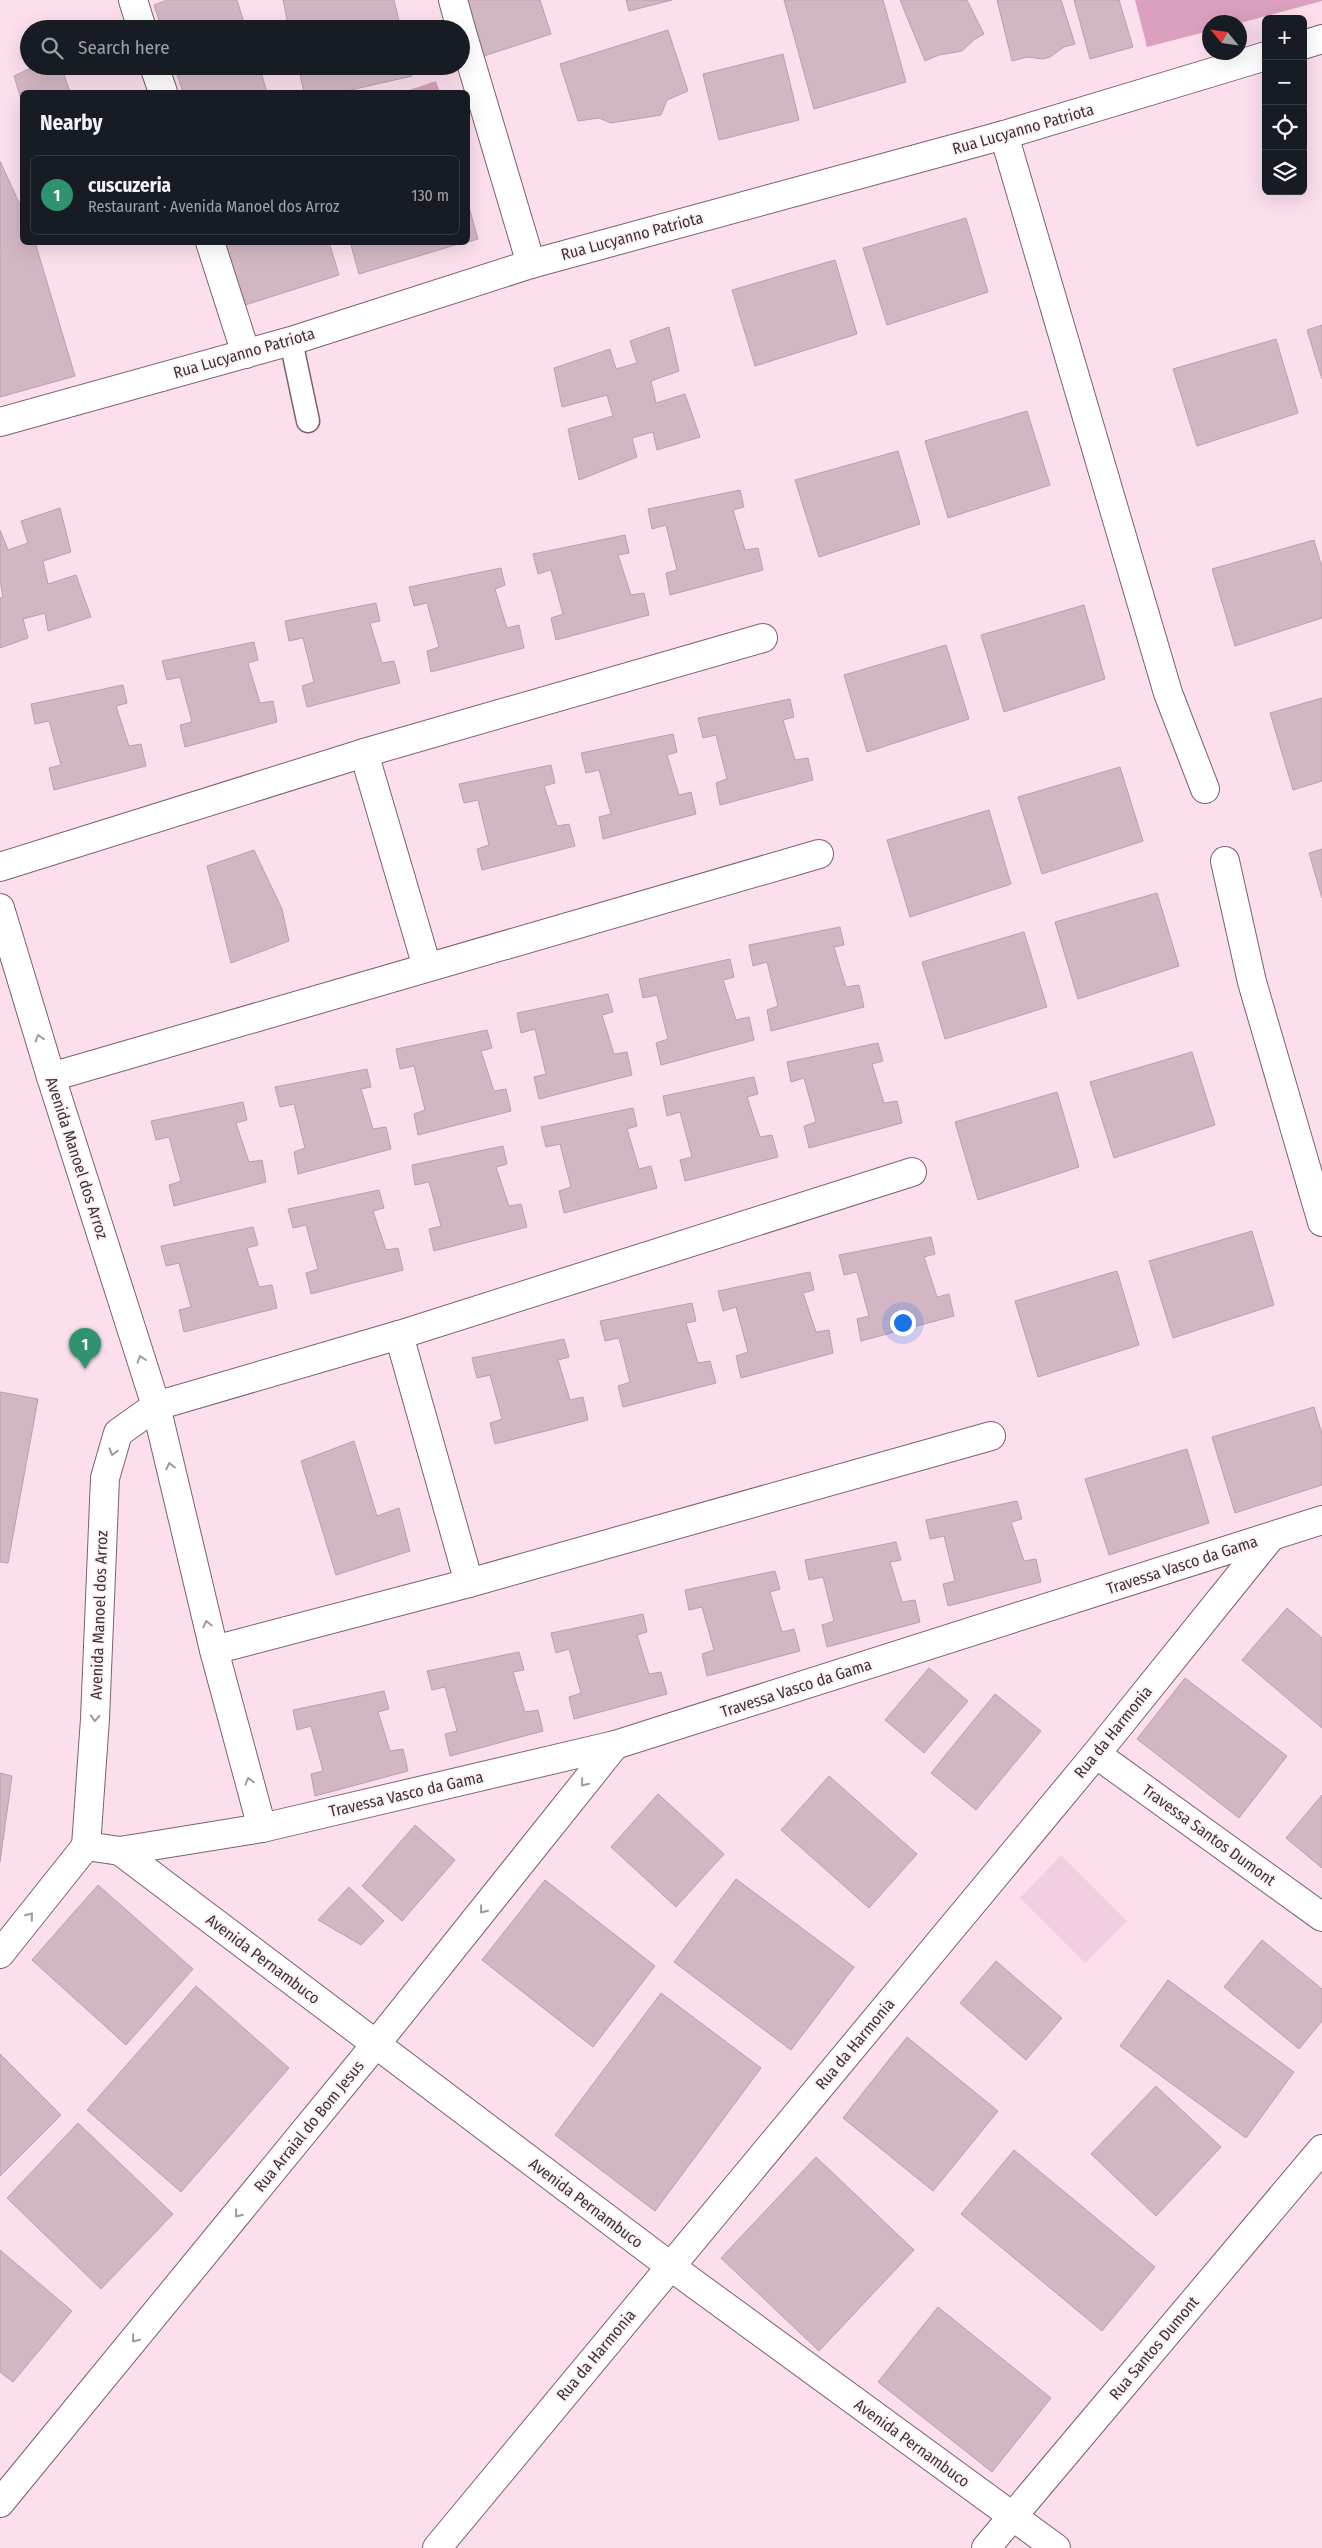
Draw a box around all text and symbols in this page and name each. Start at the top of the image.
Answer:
north arrow [1202,15,1247,60]
map controls [1262,15,1307,195]
button: + [1262,15,1307,60]
search box [20,20,470,75]
icon: search [38,34,66,62]
text: Search here [78,36,170,59]
button: − [1262,60,1307,105]
street label: Rua Lucyanno Patriota [950,100,1096,158]
button: locate [1262,105,1307,150]
text: Nearby [40,110,102,136]
button: layers [1262,150,1307,195]
text: cuscuzeria [88,174,171,197]
text: 1 [54,186,60,205]
text: 130 m [411,186,449,205]
text: Restaurant · Avenida Manoel dos Arroz [88,197,339,216]
street label: Rua Lucyanno Patriota [559,208,705,264]
street label: Rua Lucyanno Patriota [171,324,317,382]
one-way arrow [34,1034,44,1042]
street label: Avenida Manoel dos Arroz [42,1075,112,1241]
your location [890,1310,916,1336]
pin: 1 [69,1328,101,1369]
one-way arrow [137,1356,147,1364]
one-way arrow [108,1447,118,1455]
one-way arrow [165,1461,176,1470]
street label: Avenida Manoel dos Arroz [87,1530,111,1700]
street label: Travessa Vasco da Gama [1104,1532,1260,1598]
one-way arrow [202,1619,213,1628]
street label: Travessa Vasco da Gama [718,1655,874,1721]
street label: Rua da Harmonia [1070,1682,1156,1782]
one-way arrow [89,1714,100,1722]
street label: Travessa Vasco da Gama [327,1767,485,1821]
one-way arrow [245,1777,255,1785]
one-way arrow [581,1778,590,1787]
street label: Travessa Santos Dumont [1139,1780,1280,1890]
one-way arrow [480,1905,489,1914]
street label: Avenida Pernambuco [202,1910,324,2008]
one-way arrow [25,1913,33,1922]
street label: Rua da Harmonia [811,1994,899,2093]
street label: Rua Arraial do Bom Jesus [250,2056,368,2196]
street label: Avenida Pernambuco [525,2154,647,2252]
one-way arrow [234,2208,243,2217]
street label: Rua Santos Dumont [1105,2292,1203,2403]
street label: Rua da Harmonia [552,2305,640,2404]
one-way arrow [132,2333,140,2342]
street label: Avenida Pernambuco [851,2395,973,2491]

